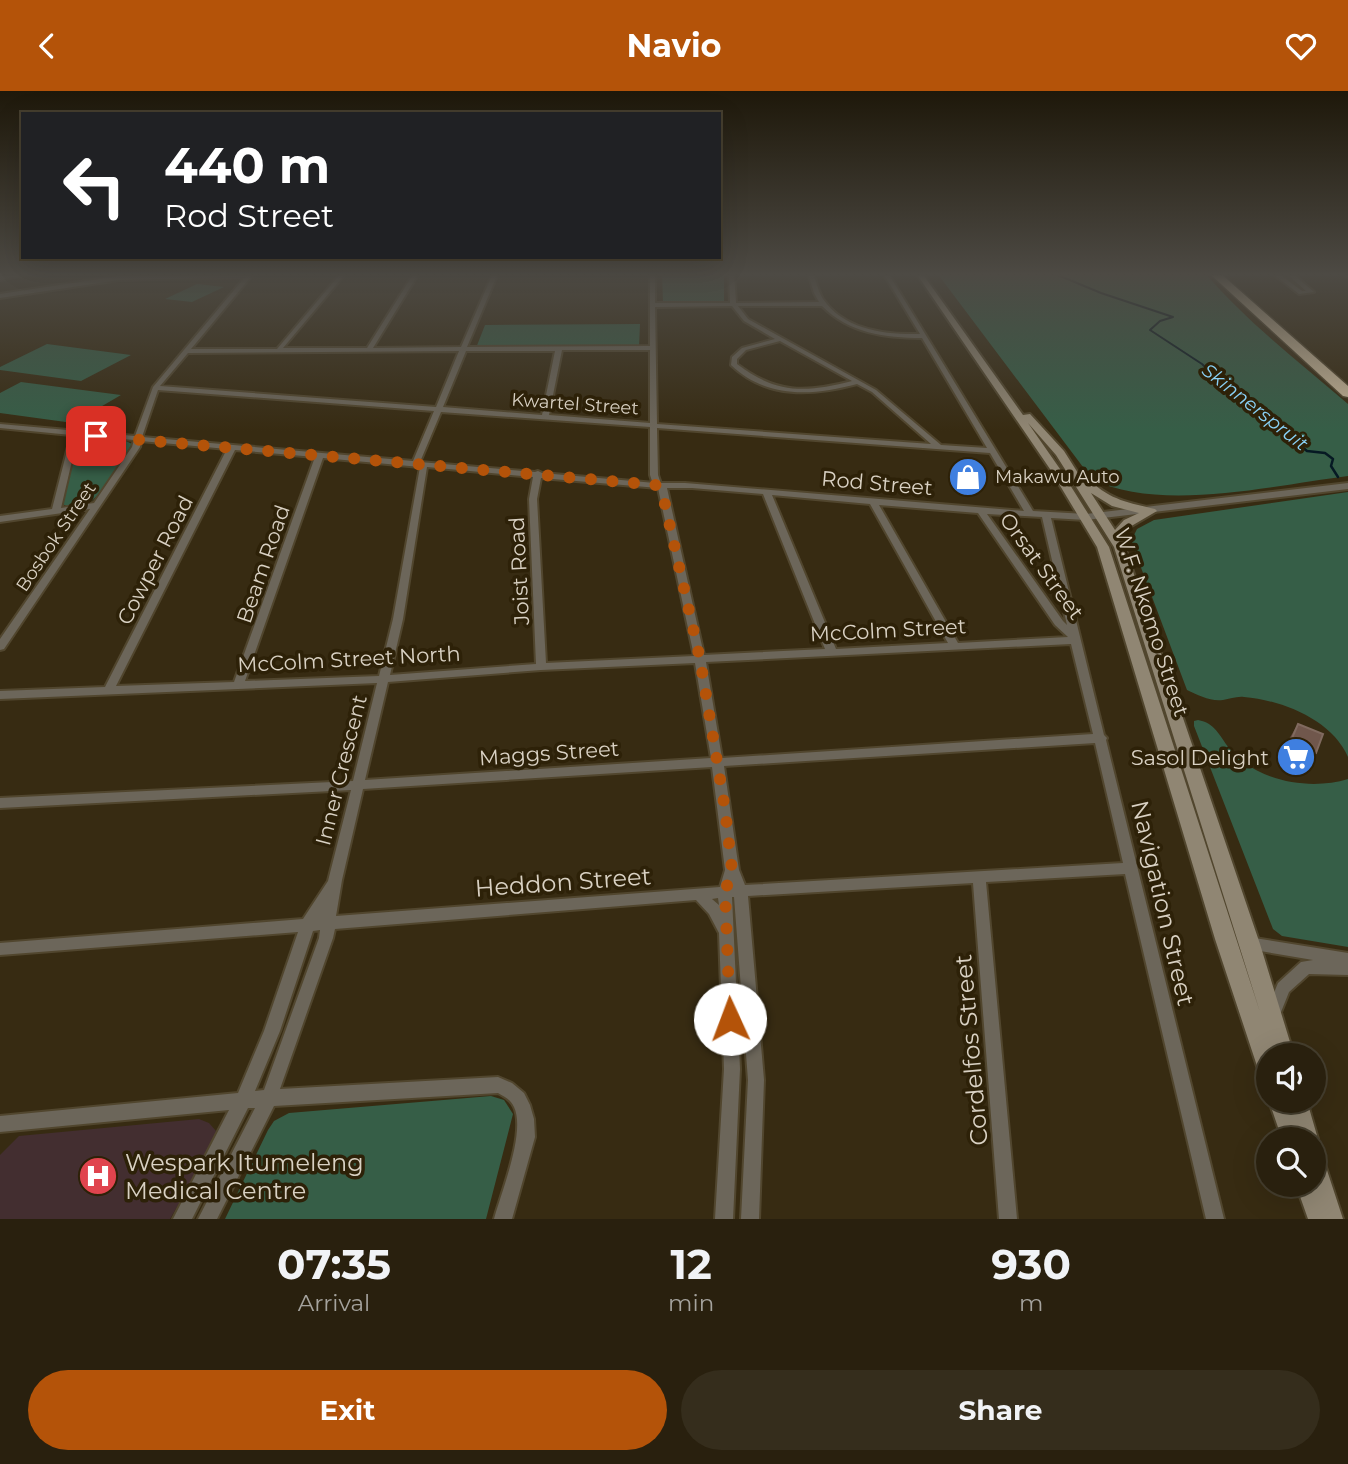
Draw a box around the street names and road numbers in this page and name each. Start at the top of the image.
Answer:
street label: Kwartel Street [511,389,639,419]
street label: Rod Street [820,466,934,500]
street label: Bosbok Street [11,478,101,596]
street label: Cowper Road [112,491,198,629]
street label: Beam Road [231,502,295,626]
street label: Orsat Street [995,508,1089,624]
street label: Joist Road [504,516,534,627]
street label: W.F. Nkomo Street [1110,525,1194,719]
street label: McColm Street [809,613,967,647]
street label: McColm Street North [237,641,461,677]
street label: Inner Crescent [310,692,372,848]
street label: Maggs Street [478,736,620,770]
street label: Navigation Street [1125,798,1201,1009]
street label: Heddon Street [474,861,652,903]
street label: Cordelfos Street [948,953,994,1147]

